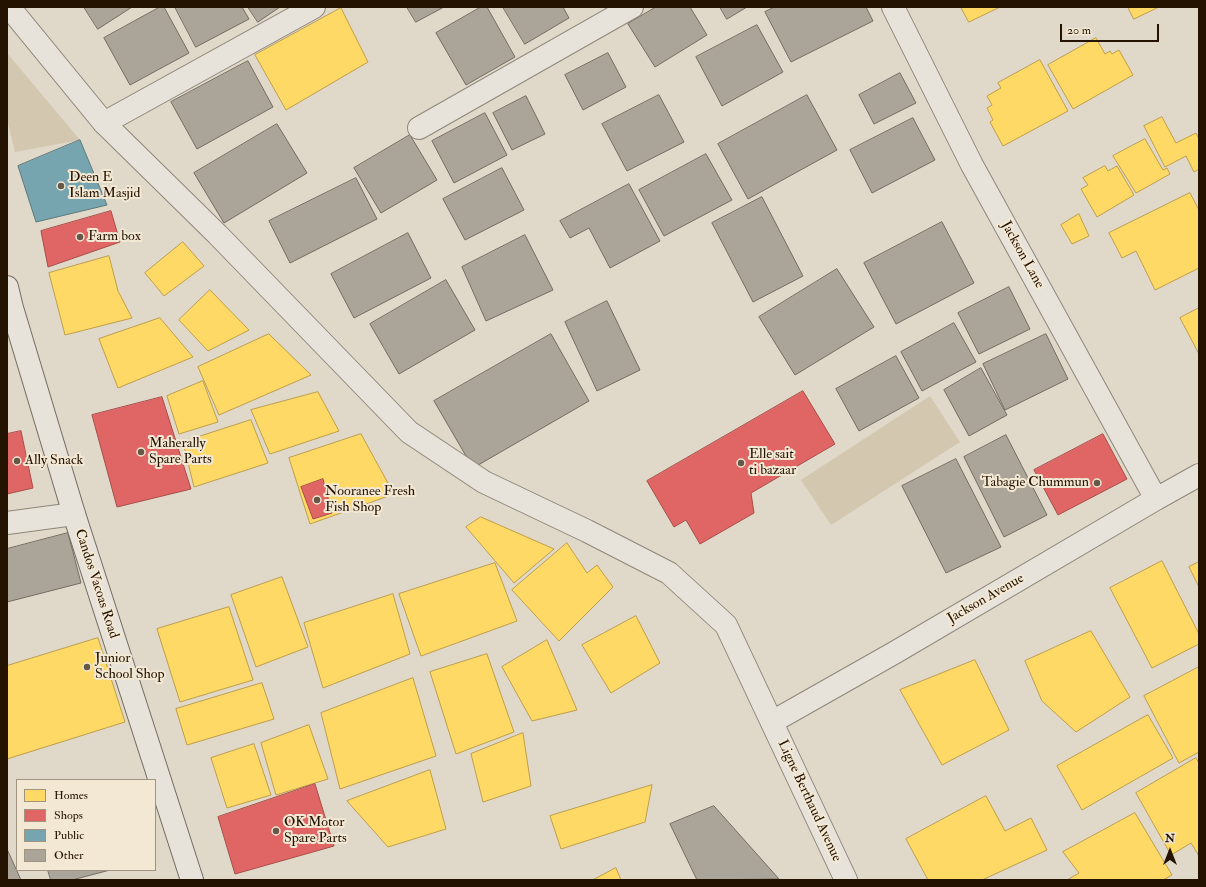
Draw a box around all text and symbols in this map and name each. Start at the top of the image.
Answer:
scale bar [1062,16,1161,42]
text: 20 m [1067,23,1091,38]
place label: Deen E Islam Masjid [69,170,140,202]
marker: Deen E Islam Masjid [56,181,66,191]
street label: Jackson Lane [997,219,1047,291]
place label: Farm box [88,229,141,245]
marker: Farm box [75,232,85,242]
place label: Maherally Spare Parts [149,436,212,468]
marker: Maherally Spare Parts [136,447,146,457]
place label: Elle sait ti bazaar [749,447,796,480]
place label: Ally Snack [25,453,83,469]
marker: Ally Snack [12,456,22,466]
marker: Elle sait ti bazaar [736,458,746,468]
place label: Tabagie Chummun [982,475,1089,491]
marker: Tabagie Chummun [1092,478,1102,488]
place label: Nooranee Fresh Fish Shop [325,484,415,516]
marker: Nooranee Fresh Fish Shop [312,495,322,505]
street label: Candos Vacoas Road [70,527,122,641]
street label: Jackson Avenue [945,570,1027,628]
place label: Junior School Shop [95,651,165,684]
marker: Junior School Shop [82,662,92,672]
street label: Ligne Berthaud Avenue [773,738,845,864]
legend [16,779,156,871]
text: Homes [54,788,88,803]
text: Shops [54,808,83,823]
place label: OK Motor Spare Parts [284,815,347,848]
marker: OK Motor Spare Parts [271,826,281,836]
text: Public [54,828,84,843]
north arrow [1150,831,1190,871]
text: N [1165,832,1175,845]
text: Other [54,848,83,863]

